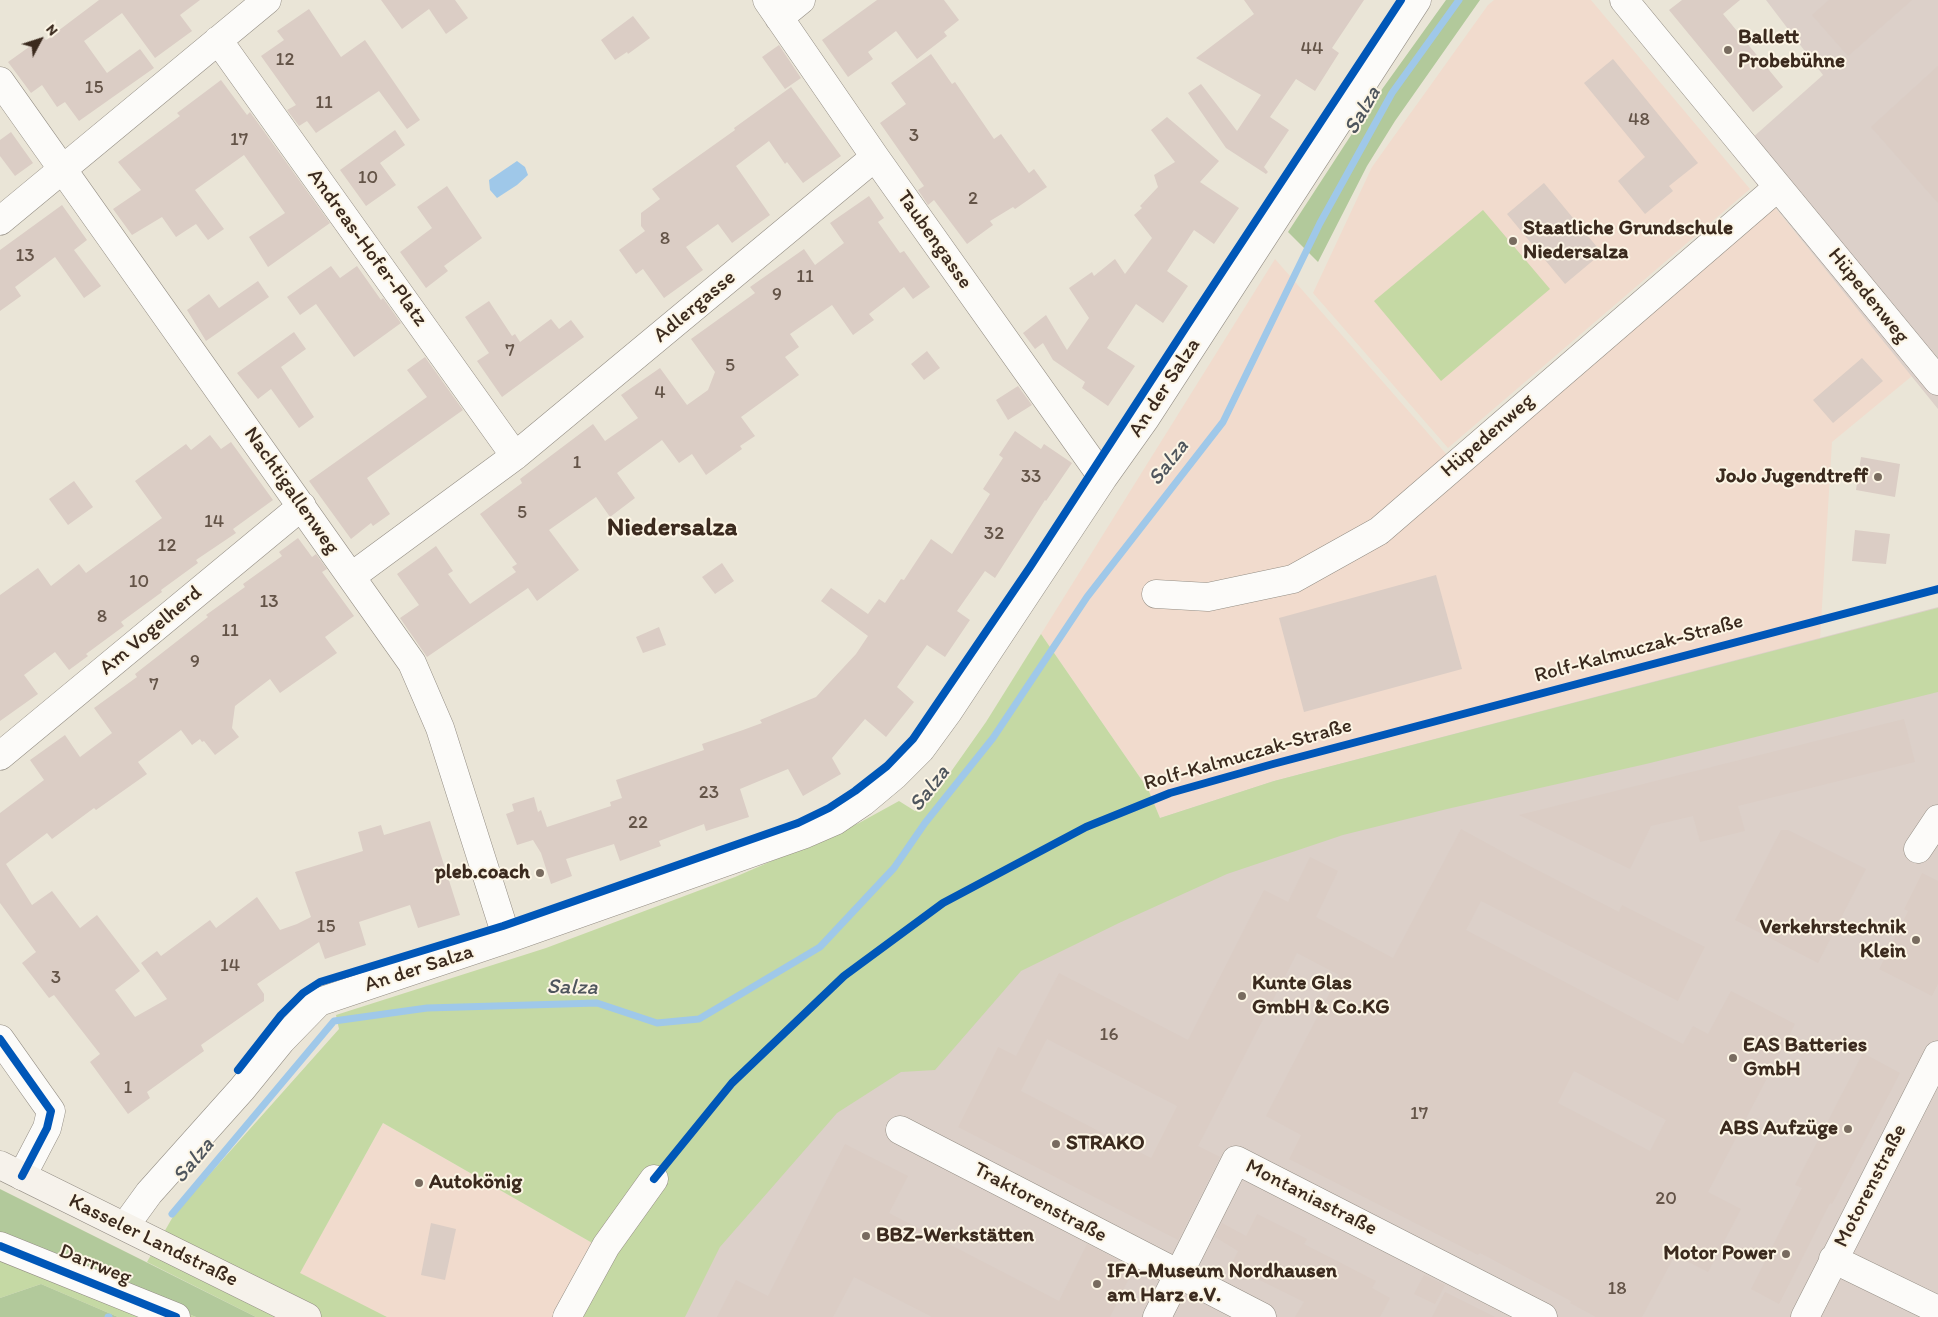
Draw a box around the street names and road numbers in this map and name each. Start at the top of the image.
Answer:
street label: Andreas-Hofer-Platz [301,164,433,332]
street label: Taubengasse [891,186,977,294]
street label: Hüpedenweg [1822,243,1914,349]
street label: Adlergasse [649,265,741,349]
street label: An der Salza [1124,334,1206,442]
street label: Hüpedenweg [1436,389,1540,483]
street label: Nachtigallenweg [238,423,344,559]
street label: Am Vogelherd [95,581,207,681]
street label: Rolf-Kalmuczak-Straße [1532,609,1746,689]
street label: Rolf-Kalmuczak-Straße [1141,713,1355,797]
street label: An der Salza [361,940,477,998]
street label: Motorenstraße [1829,1120,1913,1252]
street label: Montaniastraße [1241,1154,1381,1242]
street label: Traktorenstraße [969,1157,1111,1249]
street label: Kasseler Landstraße [64,1189,242,1293]
street label: Darrweg [55,1239,135,1291]

